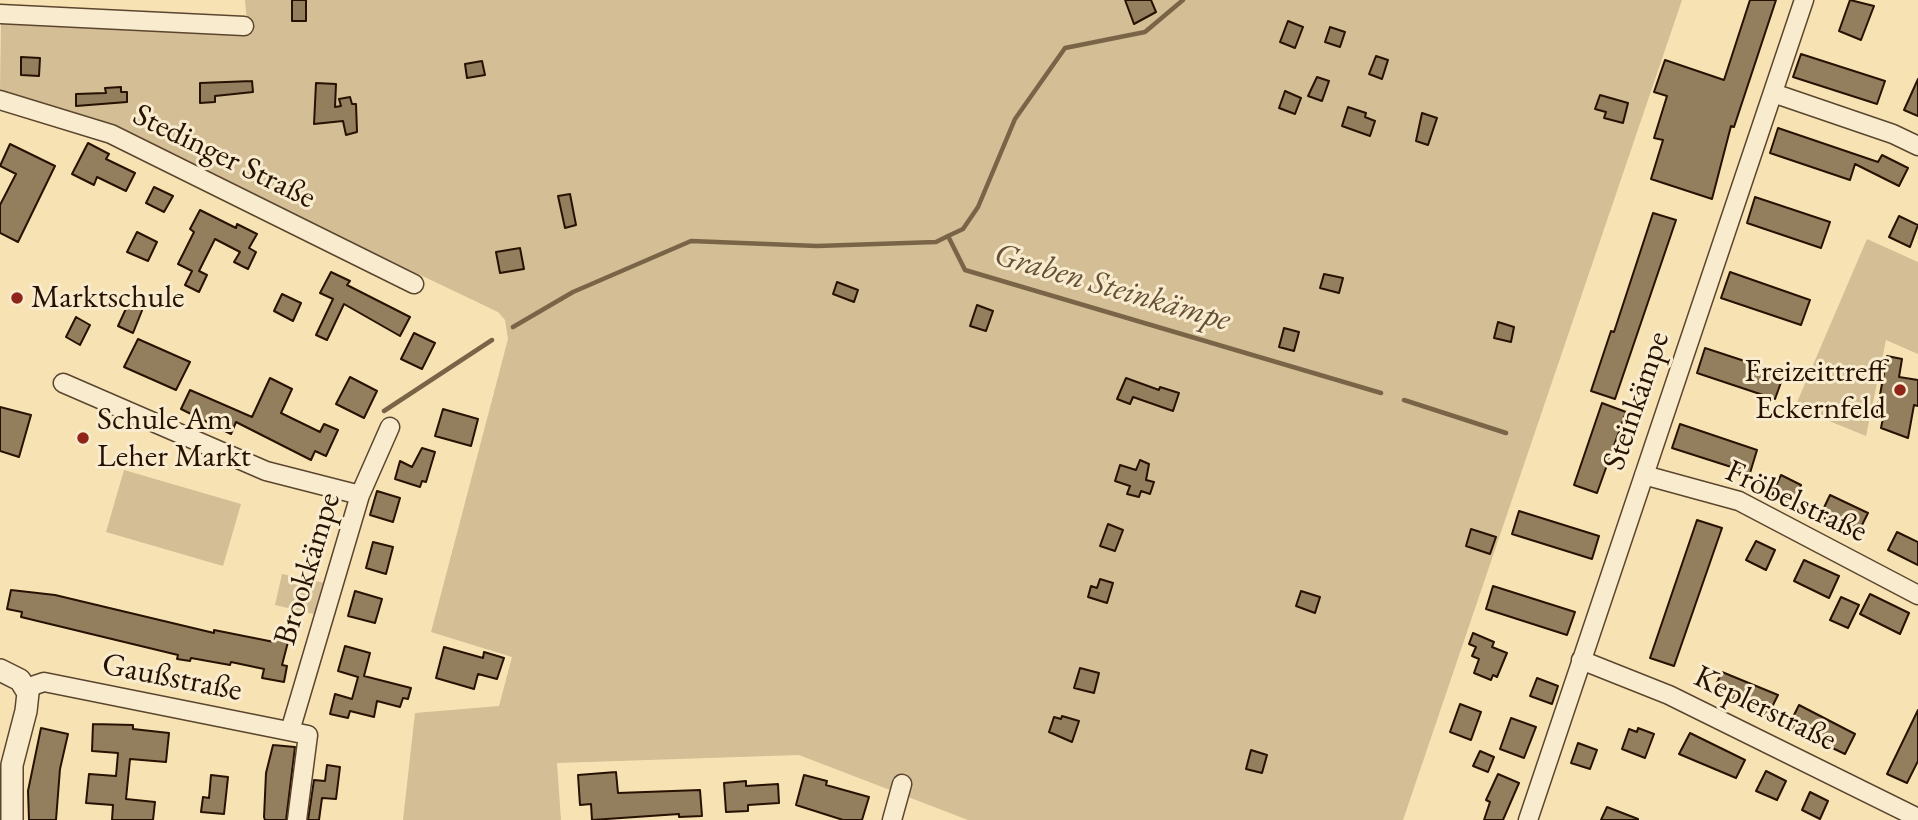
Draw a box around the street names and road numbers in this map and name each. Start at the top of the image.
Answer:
street label: Stedinger Straße [126,96,322,218]
street label: Steinkämpe [1595,327,1679,475]
street label: Fröbelstraße [1719,452,1873,552]
street label: Brookkämpe [267,488,349,650]
street label: Gaußstraße [99,646,245,710]
street label: Keplerstraße [1688,658,1842,760]

